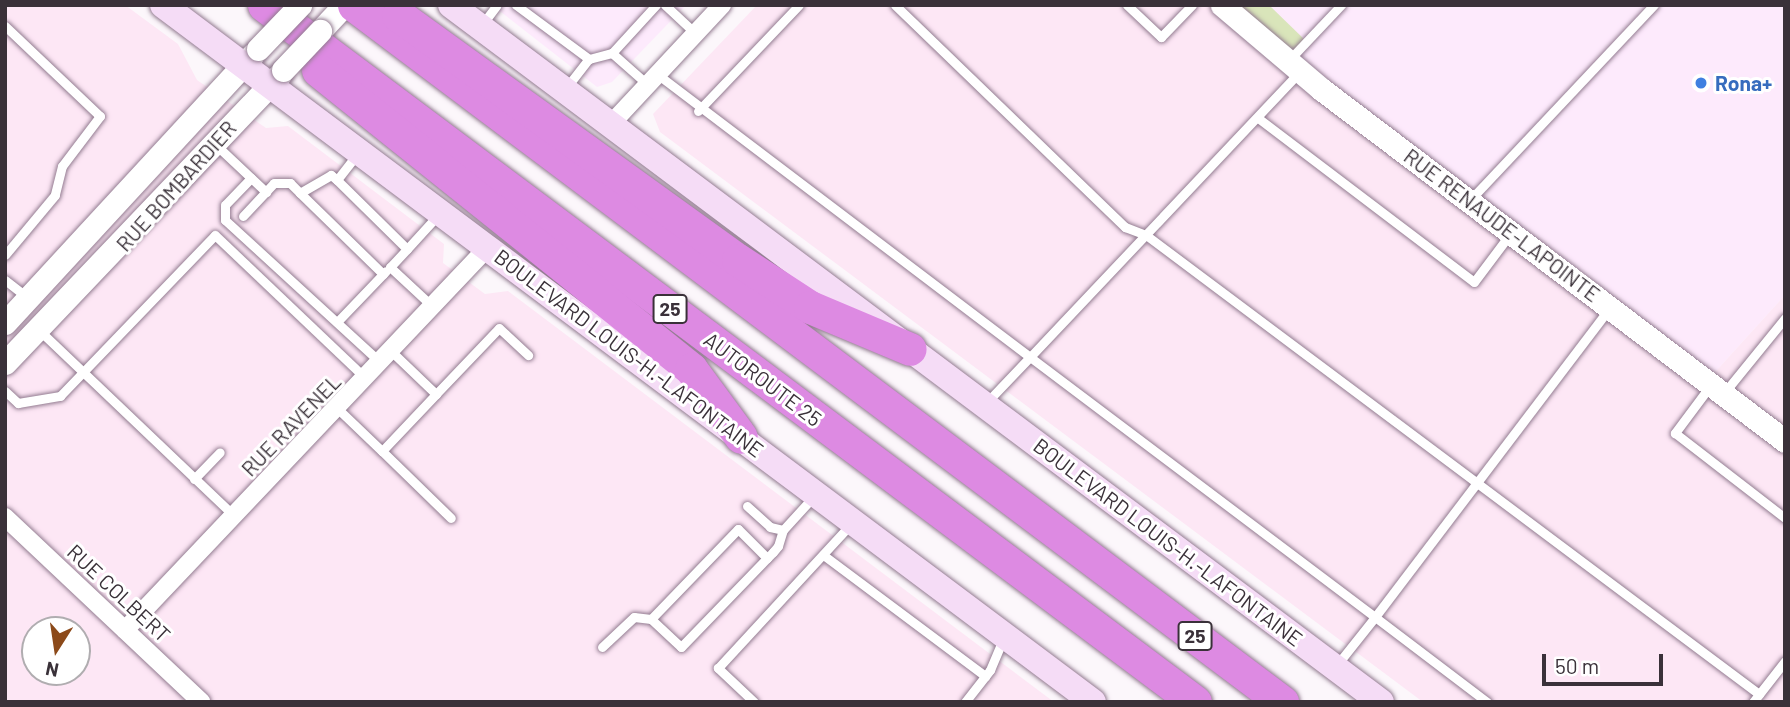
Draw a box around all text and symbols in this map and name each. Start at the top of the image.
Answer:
place label: Rona+ [1715,70,1772,96]
marker: Rona+ [1693,75,1709,91]
street label: RUE BOMBARDIER [111,116,241,256]
street label: RUE RENAUDE-LAPOINTE [1399,143,1605,307]
street label: BOULEVARD LOUIS-H.-LAFONTAINE [490,244,768,462]
road number: 25 [652,294,688,324]
street label: AUTOROUTE 25 [699,327,827,431]
street label: RUE RAVENEL [236,369,346,481]
street label: BOULEVARD LOUIS-H.-LAFONTAINE [1029,433,1307,651]
street label: RUE COLBERT [62,539,176,647]
north arrow [21,616,91,686]
road number: 25 [1178,621,1212,652]
scale bar [1545,640,1666,684]
text: 50 m [1555,653,1599,678]
text: N [43,658,61,683]

